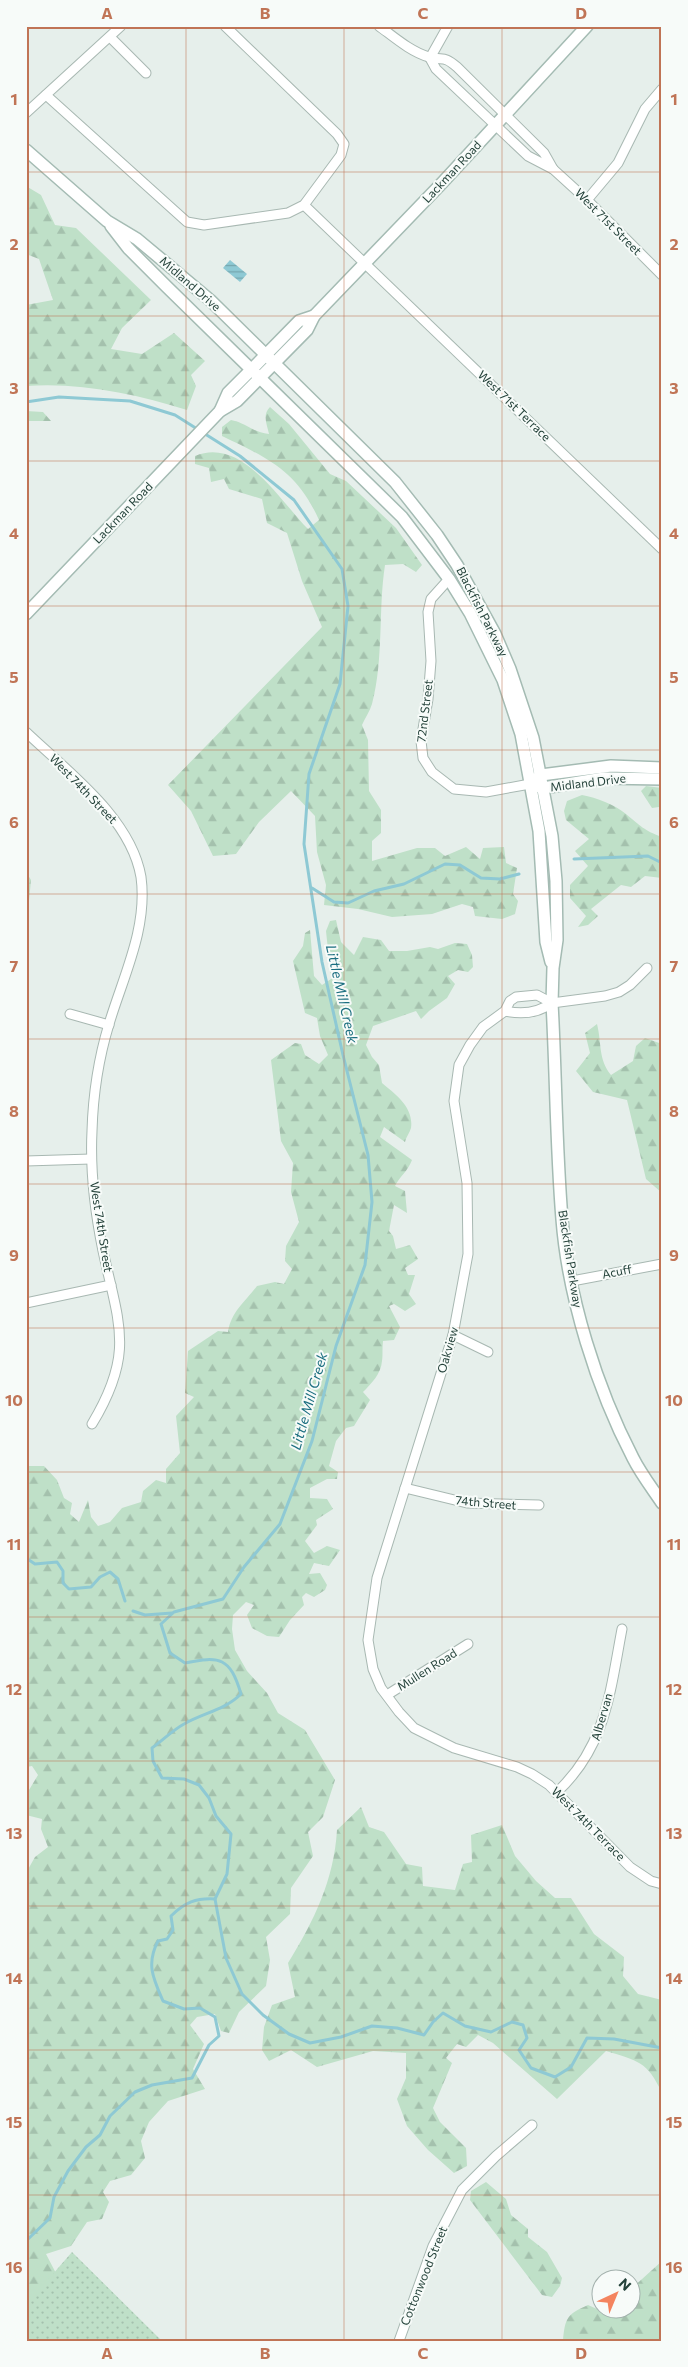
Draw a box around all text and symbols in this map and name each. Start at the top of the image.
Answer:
text: A [101,3,113,22]
text: B [260,3,271,22]
text: C [418,3,429,22]
text: D [575,3,587,22]
text: 1 [10,89,18,108]
text: 1 [670,89,678,108]
street label: Lackman Road [419,137,484,205]
street label: West 71st Street [573,185,645,258]
text: 2 [9,234,19,253]
text: 2 [669,234,679,253]
street label: Midland Drive [157,253,224,313]
street label: West 71st Terrace [475,367,554,444]
text: 3 [9,378,19,397]
text: 3 [669,378,679,397]
street label: Lackman Road [90,479,155,546]
text: 4 [9,523,19,542]
text: 4 [669,523,679,542]
street label: Blackfish Parkway [454,564,512,659]
text: 5 [9,667,19,686]
text: 5 [669,667,679,686]
street label: 72nd Street [413,679,435,743]
street label: West 74th Street [47,751,120,826]
street label: Midland Drive [549,770,626,794]
text: 6 [9,812,19,831]
text: 6 [669,812,679,831]
water label: Little Mill Creek [323,943,362,1045]
text: 7 [10,956,19,975]
text: 7 [670,956,679,975]
text: 8 [9,1101,19,1120]
text: 8 [669,1101,679,1120]
street label: West 74th Street [88,1181,116,1273]
street label: Blackfish Parkway [556,1209,586,1309]
text: 9 [9,1245,19,1264]
text: 9 [669,1245,679,1264]
street label: Acuff [601,1261,634,1281]
street label: Oakview [434,1325,460,1375]
water label: Little Mill Creek [286,1350,331,1452]
text: 10 [5,1390,23,1409]
text: 10 [665,1390,683,1409]
street label: 74th Street [455,1492,517,1512]
text: 11 [7,1534,21,1553]
text: 11 [667,1534,681,1553]
street label: Mullen Road [394,1645,459,1693]
text: 12 [6,1679,22,1698]
text: 12 [666,1679,682,1698]
street label: Albervan [588,1691,614,1742]
street label: West 74th Terrace [549,1784,628,1863]
text: 13 [6,1823,22,1842]
text: 13 [666,1823,682,1842]
text: 14 [5,1968,23,1987]
text: 14 [665,1968,683,1987]
text: 15 [6,2112,22,2131]
text: 15 [666,2112,682,2131]
street label: Cottonwood Street [397,2224,449,2327]
text: 16 [5,2257,23,2276]
text: 16 [665,2257,683,2276]
north arrow [590,2270,640,2320]
text: N [616,2275,635,2294]
text: A [101,2343,113,2362]
text: B [260,2343,271,2362]
text: C [418,2343,429,2362]
text: D [575,2343,587,2362]

